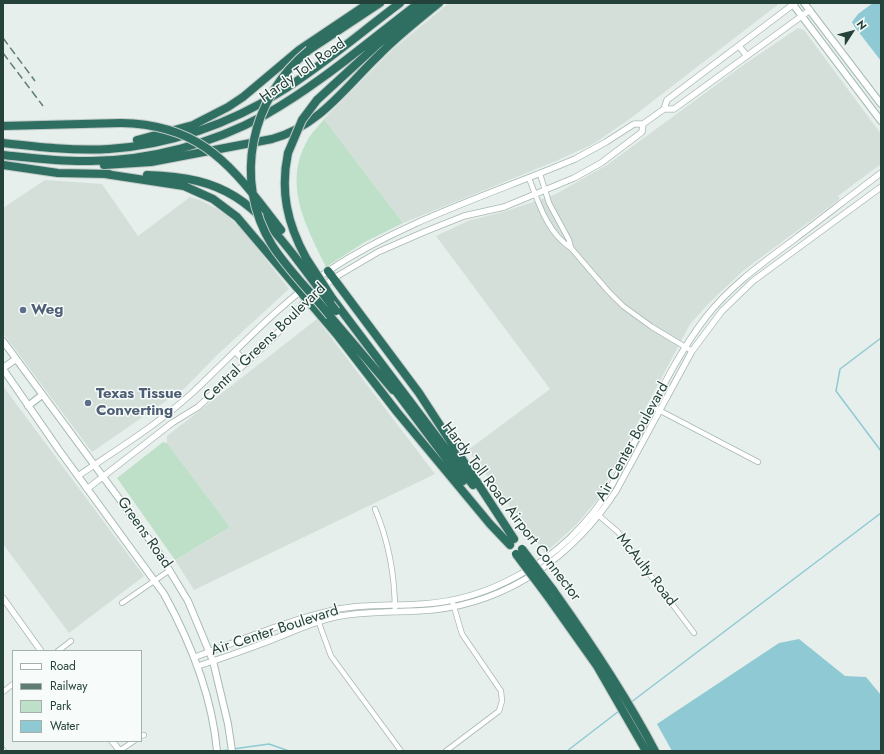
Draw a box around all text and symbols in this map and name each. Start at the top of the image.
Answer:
north arrow [832,12,872,52]
text: N [853,17,871,33]
street label: Hardy Toll Road [257,35,349,107]
street label: Central Greens Boulevard [200,280,330,406]
place label: Weg [31,301,64,319]
marker: Weg [18,305,28,315]
street label: Air Center Boulevard [593,379,673,505]
place label: Texas Tissue Converting [96,385,182,420]
marker: Texas Tissue Converting [83,398,93,408]
street label: Hardy Toll Road Airport Connector [438,419,584,605]
street label: Greens Road [113,494,175,572]
street label: McAulty Road [612,530,680,610]
street label: Air Center Boulevard [209,602,341,660]
legend [12,650,142,742]
text: Road [50,657,76,675]
text: Railway [50,677,88,695]
text: Park [50,697,71,715]
text: Water [50,717,80,735]

